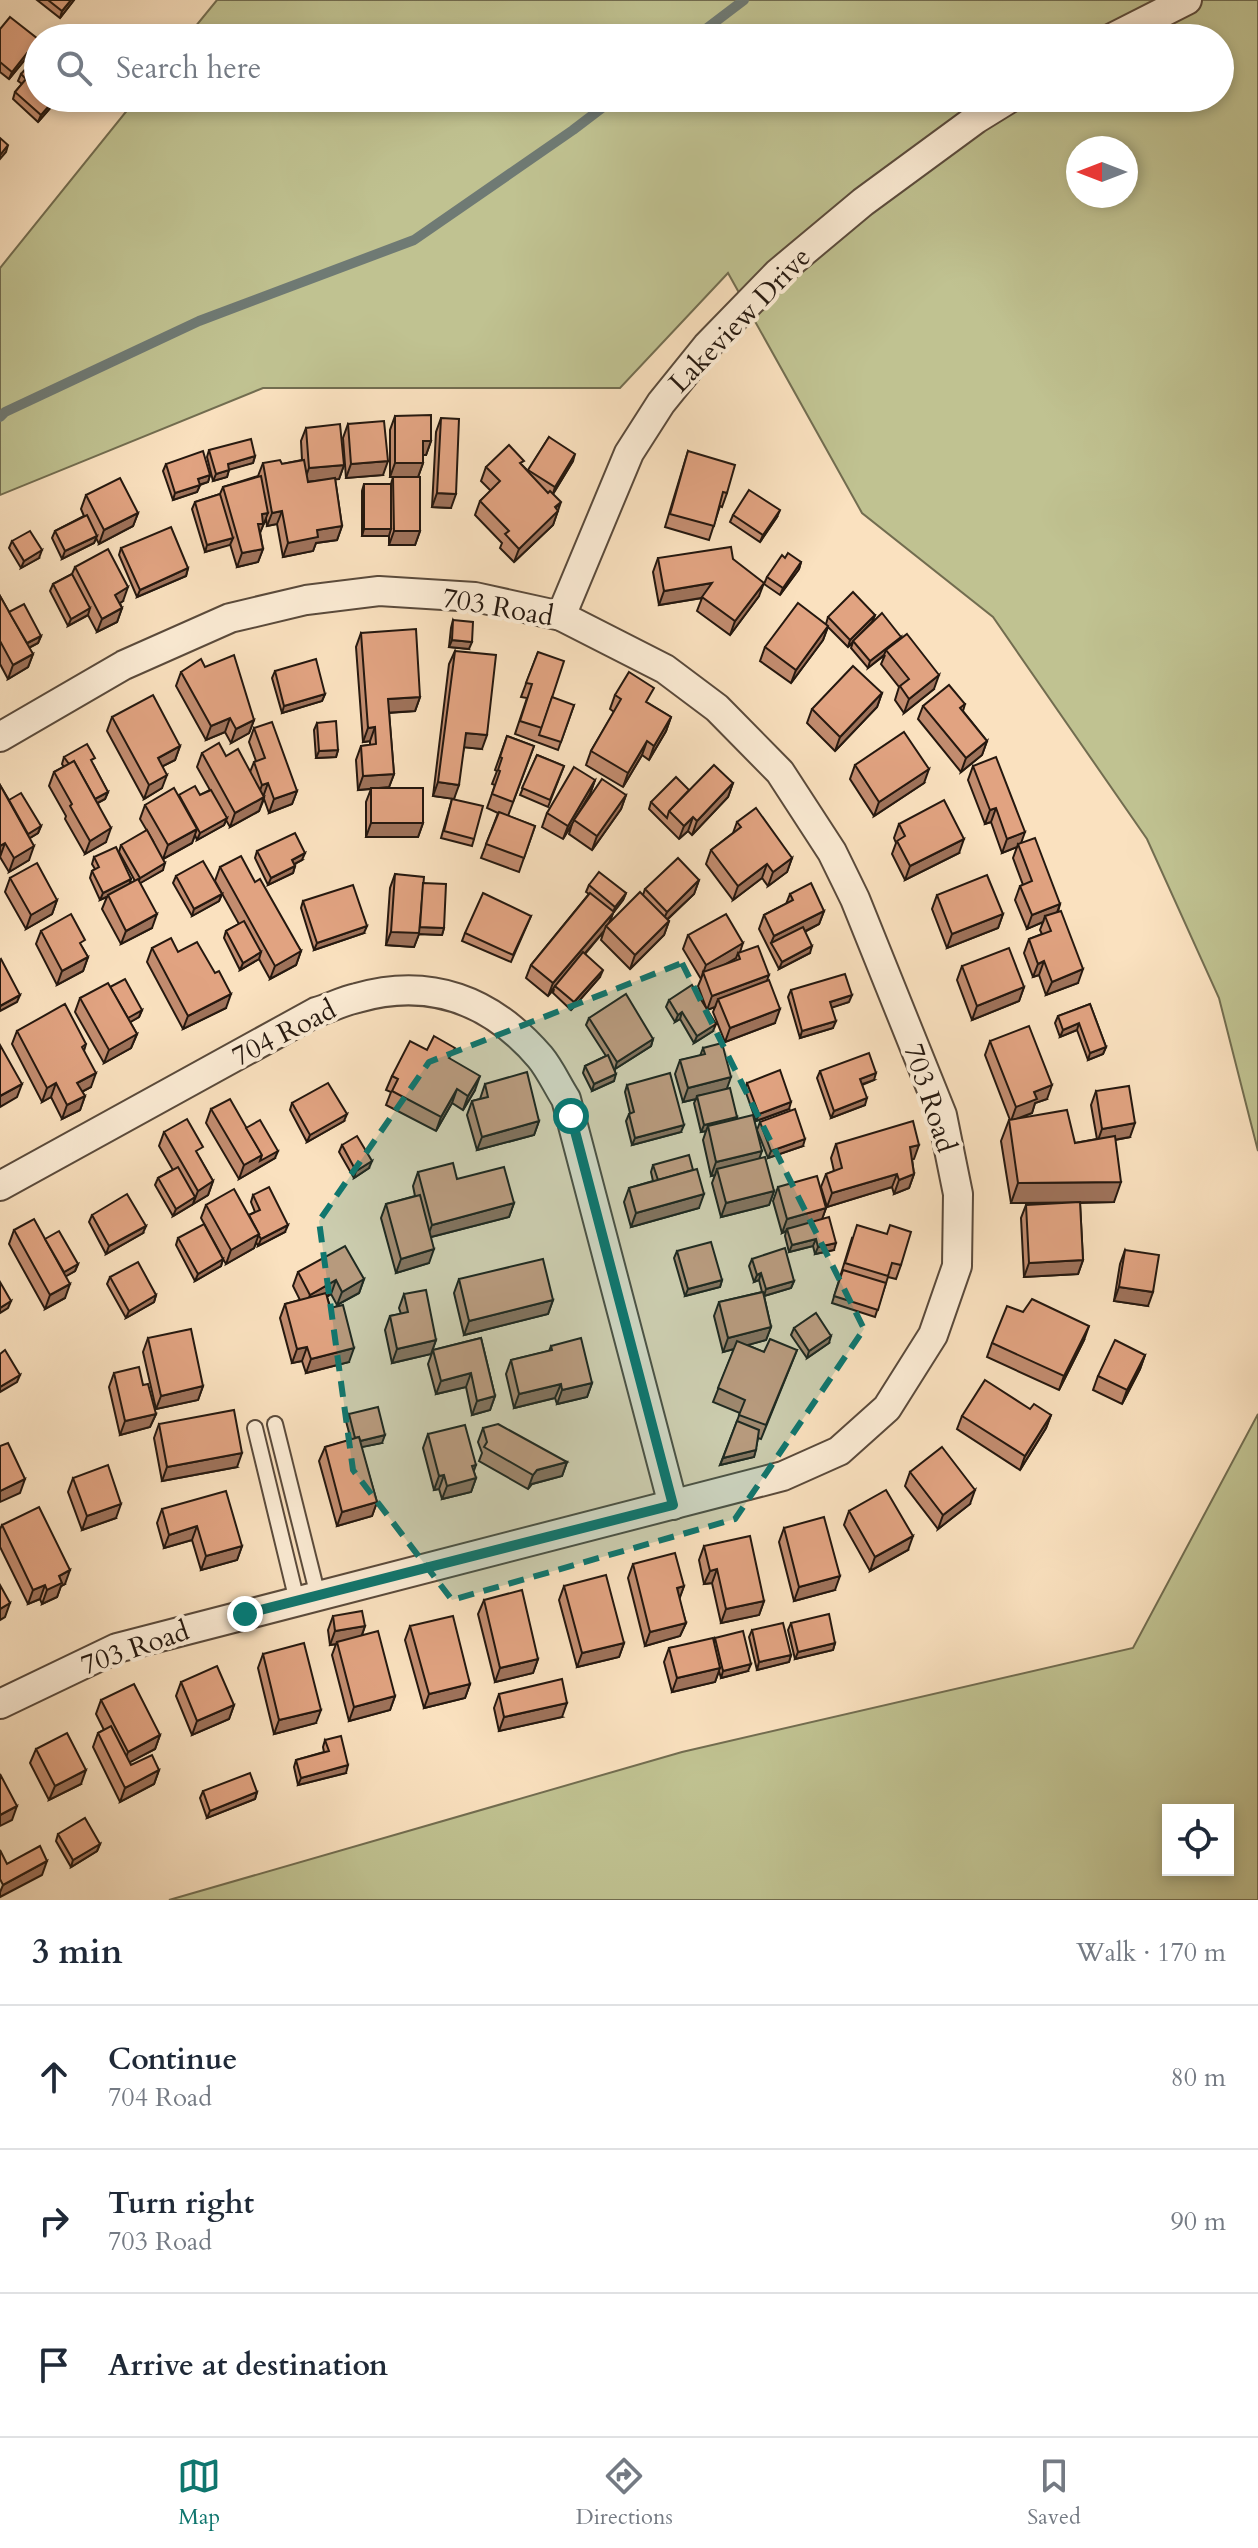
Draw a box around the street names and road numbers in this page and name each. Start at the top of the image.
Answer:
street label: Lakeview Drive [661,239,819,401]
street label: 703 Road [440,579,557,635]
street label: 704 Road [225,991,343,1075]
street label: 703 Road [895,1039,965,1157]
street label: 703 Road [76,1612,194,1684]

